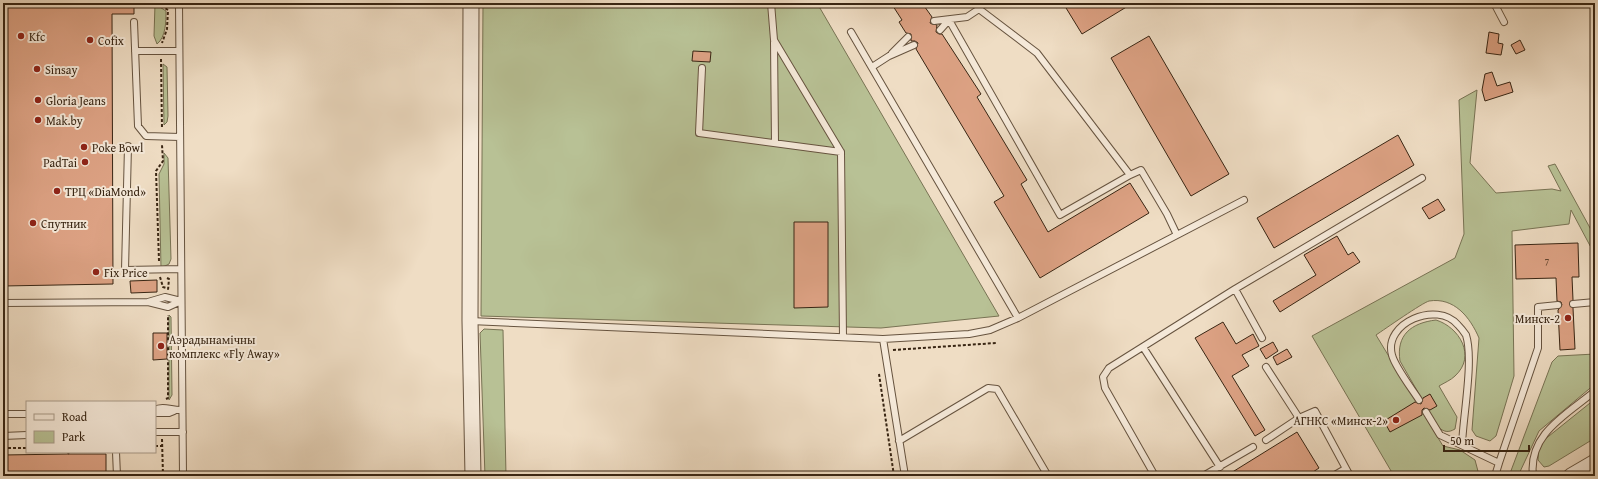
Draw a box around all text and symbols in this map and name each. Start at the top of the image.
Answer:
place label: Kfc [29,28,46,45]
marker: Kfc [16,31,26,41]
place label: Cofix [98,32,125,49]
marker: Cofix [85,35,95,45]
place label: Sinsay [45,61,77,78]
marker: Sinsay [32,64,42,74]
place label: Gloria Jeans [46,92,106,109]
marker: Gloria Jeans [33,95,43,105]
place label: Mak.by [46,112,83,129]
marker: Mak.by [33,115,43,125]
place label: Poke Bowl [92,139,144,156]
marker: Poke Bowl [79,142,89,152]
place label: PadTai [43,154,78,171]
marker: PadTai [80,157,90,167]
place label: ТРЦ «DiaMond» [65,183,146,200]
marker: ТРЦ «DiaMond» [52,186,62,196]
place label: Спутник [41,215,87,232]
marker: Спутник [28,218,38,228]
house number: 7 [1545,254,1550,269]
place label: Fix Price [104,264,148,281]
marker: Fix Price [91,267,101,277]
place label: Минск-2 [1515,310,1560,327]
marker: Минск-2 [1563,313,1573,323]
place label: Аэрадынамічны комплекс «Fly Away» [169,331,280,362]
marker: Аэрадынамічны комплекс «Fly Away» [156,341,166,351]
legend [26,401,156,453]
text: Road [62,408,88,425]
place label: АГНКС «Минск-2» [1294,412,1388,429]
marker: АГНКС «Минск-2» [1391,415,1401,425]
scale bar [1444,427,1529,453]
text: Park [62,428,86,445]
text: 50 m [1450,432,1474,449]

